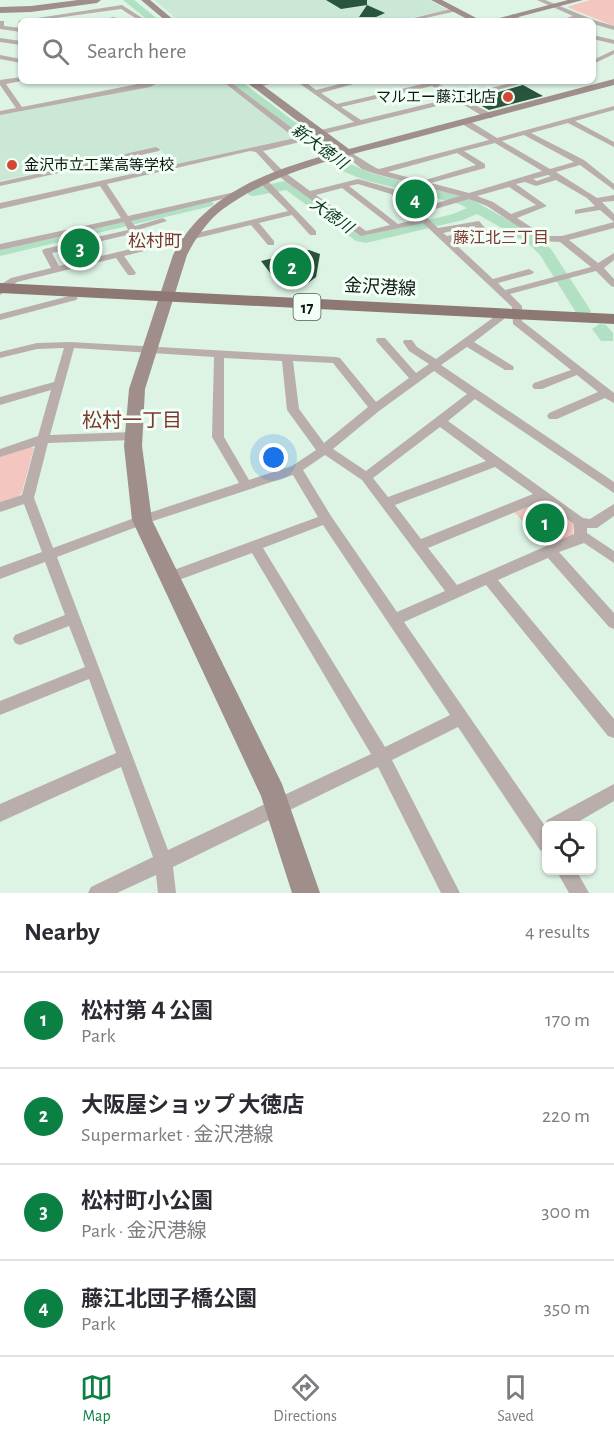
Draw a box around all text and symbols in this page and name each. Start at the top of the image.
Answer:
search box [18,18,596,84]
icon: search [39,35,72,68]
text: Search here [87,40,186,62]
place label: マルエー藤江北店 [376,88,496,105]
marker: マルエー藤江北店 [501,90,515,104]
water label: 新大徳川 [289,121,352,173]
place label: 金沢市立工業高等学校 [24,157,174,173]
marker: 金沢市立工業高等学校 [5,158,19,172]
pin: 4 [396,176,434,222]
water label: 大徳川 [307,195,358,237]
pin: 3 [60,226,100,270]
district label: 藤江北三丁目 [453,229,549,246]
district label: 松村町 [128,231,182,251]
pin: 2 [272,244,312,290]
street label: 金沢港線 [344,275,416,299]
road number: 17 [294,294,320,320]
district label: 松村一丁目 [82,410,182,431]
your location [259,443,288,472]
pin: 1 [526,500,564,546]
map controls [542,821,596,875]
button: locate [542,821,596,875]
text: Nearby [24,919,100,945]
text: 4 results [525,922,590,942]
text: 松村第４公園 [81,1000,213,1022]
text: 1 [40,1010,47,1030]
text: 170 m [545,1010,590,1030]
text: Park [81,1026,116,1046]
text: 大阪屋ショップ 大徳店 [81,1094,304,1116]
text: 2 [39,1106,48,1126]
text: 220 m [542,1106,590,1126]
text: Supermarket · 金沢港線 [81,1125,274,1145]
text: 松村町小公園 [81,1190,213,1212]
text: 3 [39,1202,48,1222]
text: 300 m [541,1202,590,1222]
text: Park · 金沢港線 [81,1221,207,1241]
text: 藤江北団子橋公園 [81,1288,257,1310]
text: 4 [38,1298,49,1318]
text: 350 m [544,1298,590,1318]
text: Park [81,1314,116,1334]
tab: Map [80,1371,113,1426]
tab: Directions [273,1371,337,1426]
tab: Saved [497,1371,534,1426]

